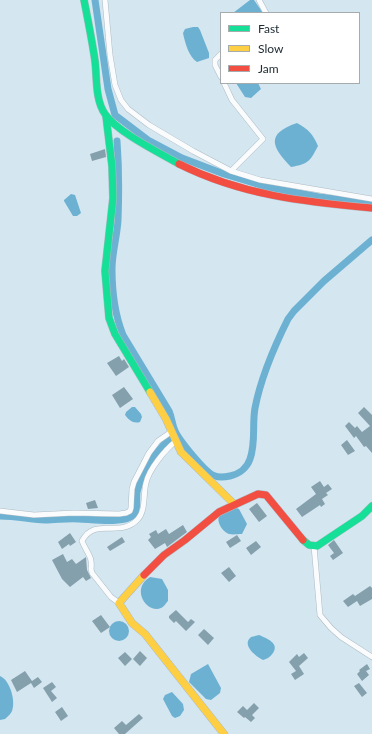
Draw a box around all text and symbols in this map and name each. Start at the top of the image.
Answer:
legend [220,12,360,84]
text: Fast [258,21,279,36]
text: Slow [258,41,283,56]
text: Jam [258,61,279,76]

